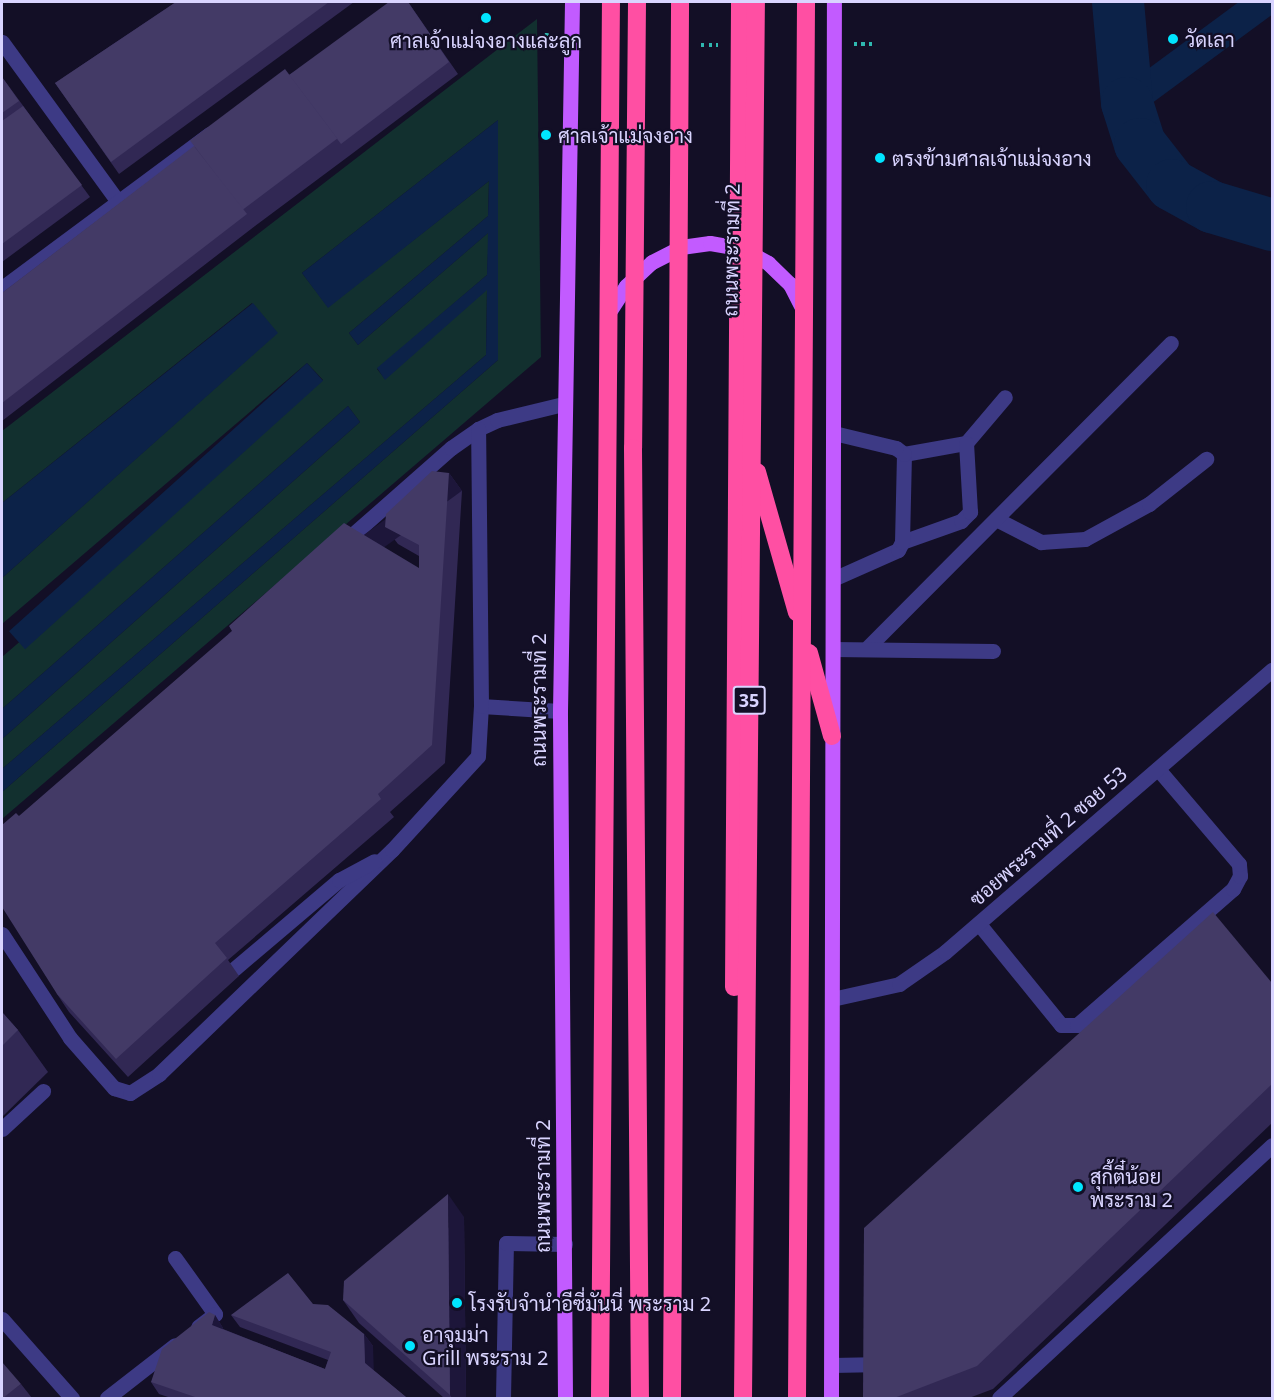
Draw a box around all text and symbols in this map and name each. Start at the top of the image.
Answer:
marker: ศาลเจ้าแม่จงอางและลูก [479,11,493,25]
place label: วัดเลา [1185,27,1235,51]
place label: ศาลเจ้าแม่จงอางและลูก [390,28,582,52]
marker: วัดเลา [1166,32,1180,46]
place label: ศาลเจ้าแม่จงอาง [558,123,693,147]
marker: ศาลเจ้าแม่จงอาง [539,128,553,142]
place label: ตรงข้ามศาลเจ้าแม่จงอาง [892,146,1092,170]
marker: ตรงข้ามศาลเจ้าแม่จงอาง [873,151,887,165]
street label: ถนนพระรามที่ 2 [718,183,744,317]
street label: ถนนพระรามที่ 2 [526,633,550,767]
road number: 35 [732,685,766,715]
street label: ซอยพระรามที่ 2 ซอย 53 [964,761,1132,911]
street label: ถนนพระรามที่ 2 [530,1119,554,1253]
place label: สุกี้ตี๋น้อย พระราม 2 [1090,1164,1173,1211]
marker: สุกี้ตี๋น้อย พระราม 2 [1071,1180,1085,1194]
place label: โรงรับจำนำอีซี่มันนี่ พระราม 2 [469,1291,711,1315]
marker: โรงรับจำนำอีซี่มันนี่ พระราม 2 [450,1296,464,1310]
place label: อาจุมม่า Grill พระราม 2 [422,1322,549,1369]
marker: อาจุมม่า Grill พระราม 2 [403,1339,417,1353]

